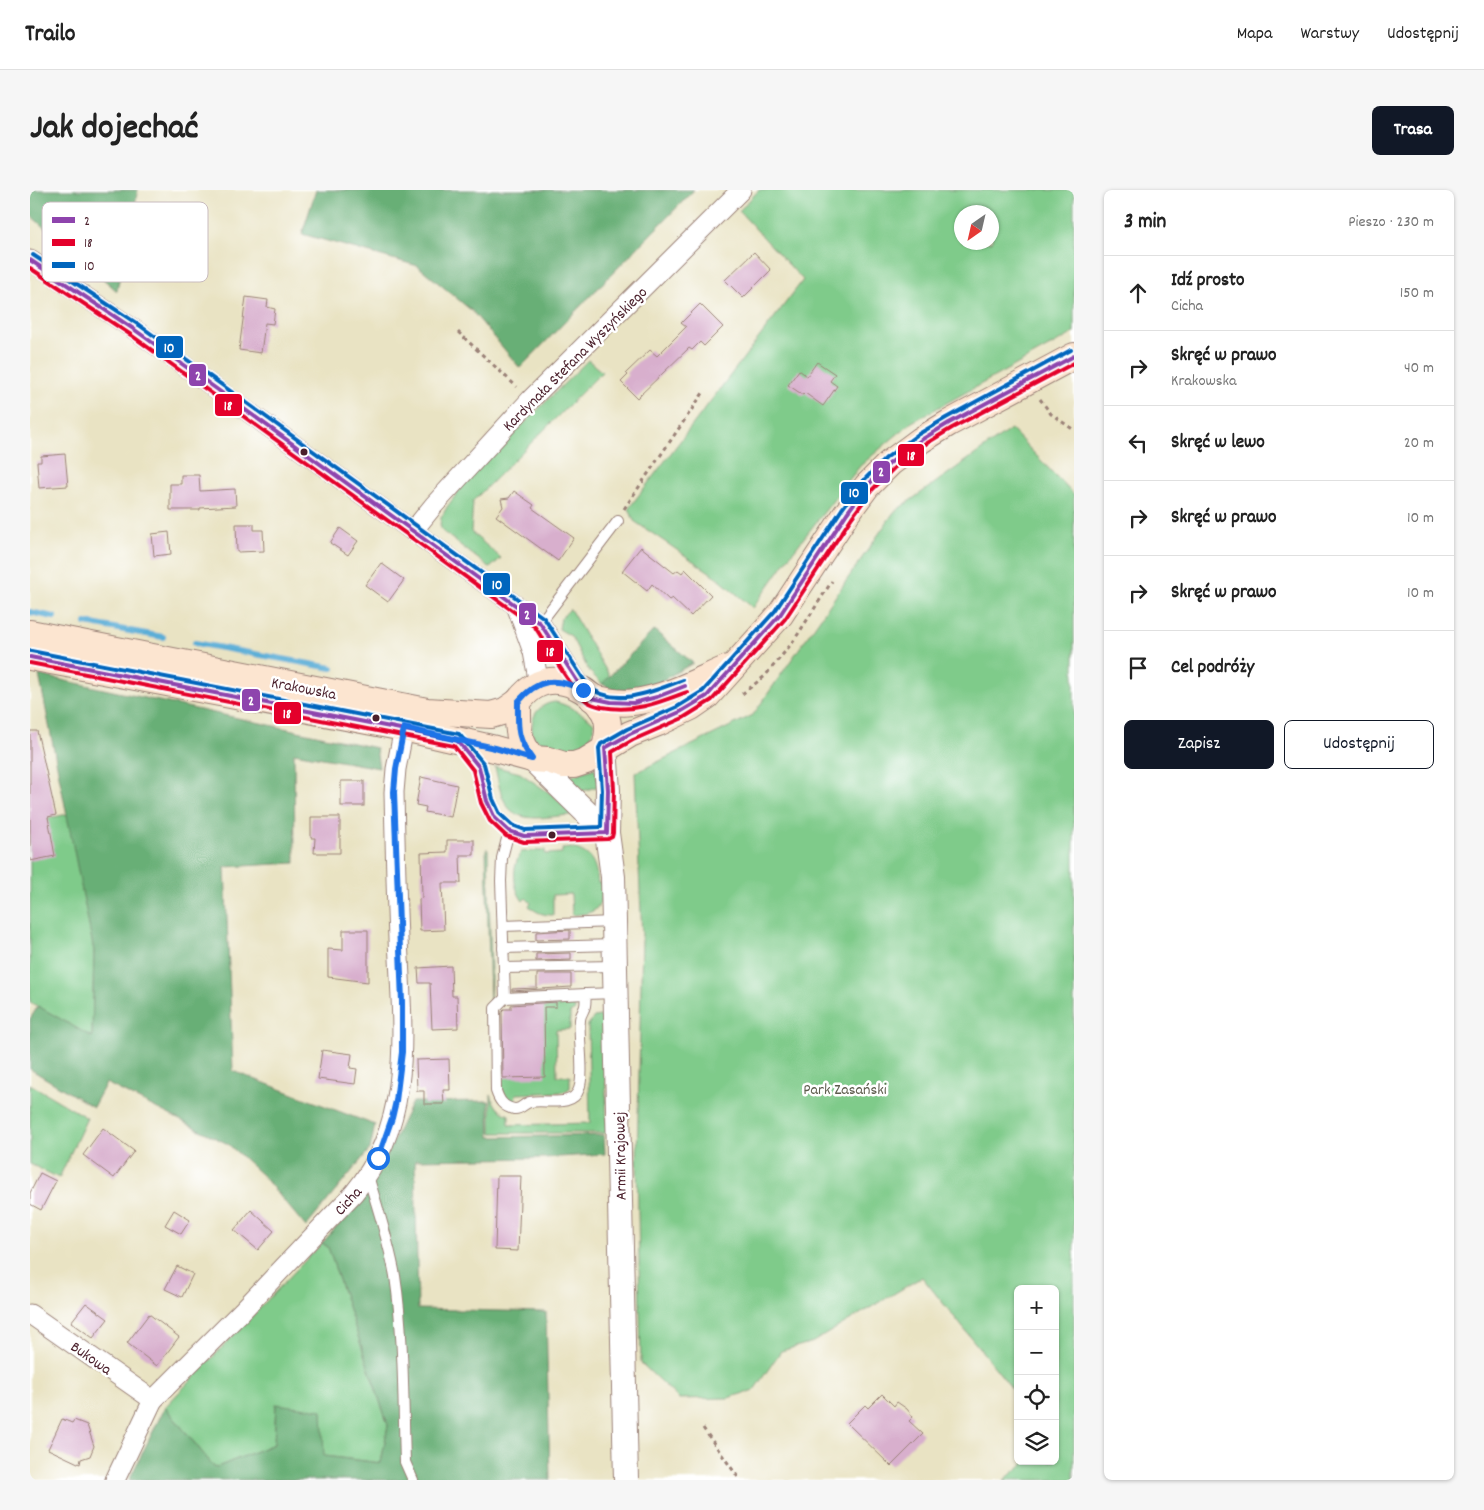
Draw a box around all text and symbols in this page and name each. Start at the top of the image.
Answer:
text: Trailo [25,18,76,52]
text: Mapa [1237,22,1273,47]
text: Warstwy [1301,22,1359,47]
text: Udostępnij [1387,22,1459,47]
text: Jak dojechać [30,105,199,155]
button: Trasa [1372,106,1454,155]
legend [42,202,208,282]
north arrow [954,205,999,250]
text: 3 min [1124,208,1166,238]
text: Pieszo · 230 m [1348,211,1434,234]
text: 2 [84,212,90,232]
text: 18 [84,234,93,254]
text: 10 [84,257,95,277]
text: Idź prosto [1171,268,1244,295]
icon: ahead [1124,279,1152,307]
street label: Kardynała Stefana Wyszyńskiego [498,282,653,437]
text: 150 m [1400,282,1434,305]
text: Cicha [1171,295,1203,318]
line badge: 10 [155,335,184,359]
text: 10 [164,339,174,359]
text: Skręć w prawo [1171,343,1277,370]
icon: right [1124,354,1152,382]
text: 40 m [1404,357,1434,380]
line badge: 2 [188,363,207,387]
text: 2 [195,367,201,387]
text: Krakowska [1171,370,1237,393]
line badge: 18 [214,393,243,417]
text: 18 [224,397,233,417]
icon: left [1124,429,1152,457]
text: Skręć w lewo [1171,430,1265,457]
text: 20 m [1404,432,1434,455]
line badge: 18 [897,443,925,467]
unlabelled marker [299,447,309,457]
text: 18 [907,447,916,467]
line badge: 2 [872,460,891,484]
text: 2 [878,463,884,483]
line badge: 10 [840,481,869,505]
text: 10 [849,484,859,504]
icon: right [1124,504,1152,532]
text: Skręć w prawo [1171,505,1277,532]
text: 10 m [1407,507,1434,530]
line badge: 10 [482,572,511,596]
text: 10 [492,576,502,596]
icon: right [1124,579,1152,607]
text: Skręć w prawo [1171,580,1277,607]
text: 10 m [1407,582,1434,605]
line badge: 2 [518,602,537,626]
text: 2 [524,606,530,626]
line badge: 18 [536,639,564,663]
text: 18 [546,643,555,663]
icon: arrive [1124,654,1152,682]
text: Cel podróży [1171,655,1254,682]
street label: Krakowska [269,672,338,707]
route end [572,679,595,702]
line badge: 2 [241,688,261,712]
text: 2 [248,692,254,712]
line badge: 18 [273,701,302,725]
text: 18 [283,705,292,725]
unlabelled marker [371,713,381,723]
button: Zapisz [1124,720,1274,769]
button: Udostępnij [1284,720,1434,769]
unlabelled marker [547,830,557,840]
park label: Park Zasański [803,1079,887,1102]
street label: Armii Krajowej [609,1111,634,1201]
route start [367,1147,390,1170]
street label: Cicha [330,1182,368,1221]
map controls [1014,1285,1059,1465]
button: + [1014,1285,1059,1330]
button: − [1014,1330,1059,1375]
street label: Bukowa [65,1336,116,1382]
button: locate [1014,1375,1059,1420]
button: layers [1014,1420,1059,1465]

